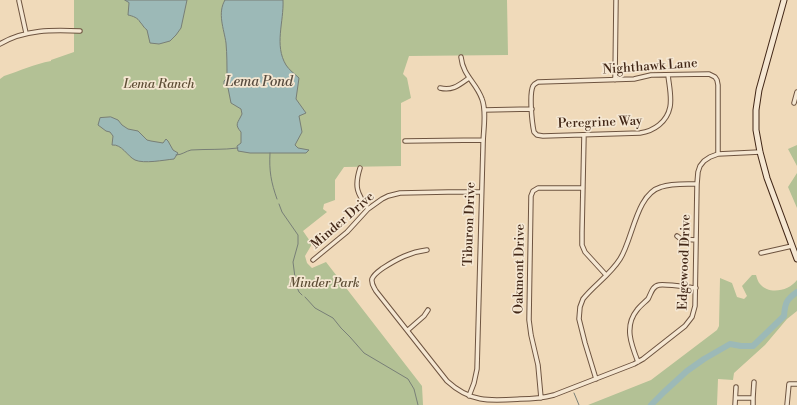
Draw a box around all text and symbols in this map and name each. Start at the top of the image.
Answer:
street label: Nighthawk Lane [602,56,698,78]
water label: Lema Pond [225,75,293,91]
park label: Lema Ranch [123,77,195,93]
street label: Peregrine Way [557,114,643,132]
street label: Tiburon Drive [461,182,479,266]
street label: Minder Drive [308,189,378,253]
street label: Edgewood Drive [676,214,694,310]
street label: Oakmont Drive [511,224,529,314]
park label: Minder Park [289,276,359,292]

